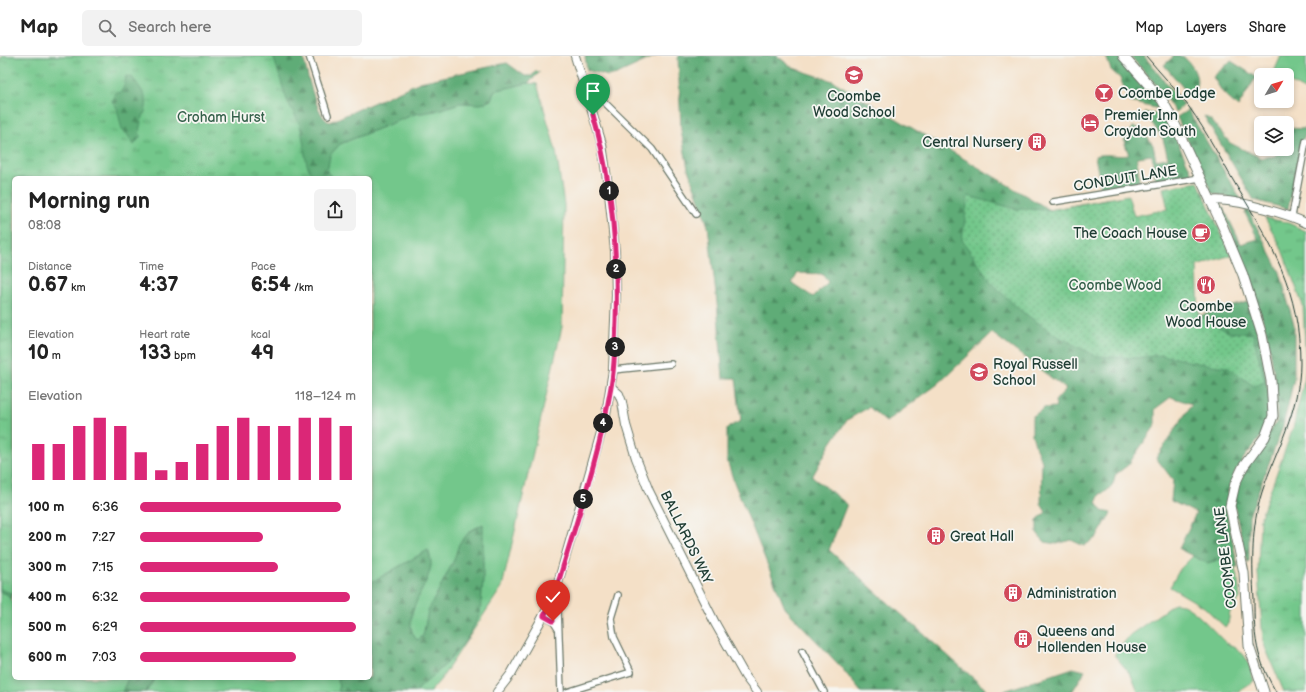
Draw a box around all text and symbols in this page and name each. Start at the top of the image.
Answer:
search box [82,10,362,46]
text: Map [20,16,58,39]
icon: search [96,17,118,39]
text: Search here [128,18,211,37]
text: Map [1135,19,1163,36]
text: Layers [1185,19,1227,36]
text: Share [1249,19,1286,36]
school or university icon: Coombe Wood School [843,64,865,86]
north arrow [1254,68,1294,108]
map controls [1254,68,1294,156]
pin [576,74,610,115]
icon: arrive [582,80,604,102]
bar icon: Coombe Lodge [1093,82,1115,104]
place label: Coombe Lodge [1118,85,1216,102]
place label: Coombe Wood School [813,88,895,121]
place label: Premier Inn Croydon South [1104,107,1196,140]
park label: Croham Hurst [177,109,266,126]
hotel icon: Premier Inn Croydon South [1079,112,1101,134]
button: layers [1254,116,1294,156]
building icon: Central Nursery [1026,131,1048,153]
place label: Central Nursery [922,134,1024,151]
street label: CONDUIT LANE [1072,162,1178,195]
pin: 1 [599,181,619,201]
text: 1 [607,184,611,197]
text: Morning run [28,188,150,215]
button: share [314,189,356,231]
text: 08:08 [28,217,61,233]
cafe icon: The Coach House [1190,222,1212,244]
place label: The Coach House [1073,225,1187,242]
pin: 2 [606,259,626,279]
text: Distance [28,260,72,273]
text: Time [139,260,164,273]
text: Pace [251,260,276,273]
text: 2 [613,262,619,275]
text: 0.67 [28,273,68,297]
text: 4:37 [139,273,179,297]
text: 6:54 [251,273,291,297]
restaurant icon: Coombe Wood House [1195,274,1217,296]
park label: Coombe Wood [1069,277,1161,294]
text: km [68,281,86,294]
text: /km [291,281,313,294]
place label: Coombe Wood House [1166,298,1246,331]
text: Elevation [28,328,74,341]
text: Heart rate [139,328,190,341]
text: kcal [251,328,270,341]
pin: 3 [605,337,625,357]
text: 3 [612,340,618,353]
text: 10 [28,341,49,365]
text: 133 [139,341,171,365]
text: 49 [251,341,274,365]
text: m [49,349,61,362]
text: bpm [171,349,196,362]
place label: Royal Russell School [993,356,1078,389]
school or university icon: Royal Russell School [968,361,990,383]
text: Elevation [28,388,82,404]
text: 118–124 m [295,388,356,404]
pin: 4 [593,413,613,433]
text: 4 [600,416,606,429]
street label: BALLARDS WAY [657,488,717,587]
pin: 5 [573,489,593,509]
text: 5 [580,492,586,505]
text: 100 m [28,499,64,515]
text: 6:36 [92,499,119,515]
street label: COOMBE LANE [1211,506,1240,610]
building icon: Great Hall [925,525,947,547]
place label: Great Hall [950,528,1014,545]
text: 200 m [28,529,66,545]
text: 7:27 [92,529,115,545]
text: 300 m [28,559,66,575]
text: 7:15 [92,559,114,575]
pin [536,580,570,621]
building icon: Administration [1002,582,1024,604]
place label: Administration [1027,585,1117,602]
icon: check [542,586,564,608]
text: 400 m [28,589,66,605]
text: 6:32 [92,589,118,605]
text: 500 m [28,619,66,635]
text: 6:29 [92,619,118,635]
place label: Queens and Hollenden House [1037,623,1147,656]
building icon: Queens and Hollenden House [1012,628,1034,650]
text: 600 m [28,649,67,665]
text: 7:03 [92,649,117,665]

